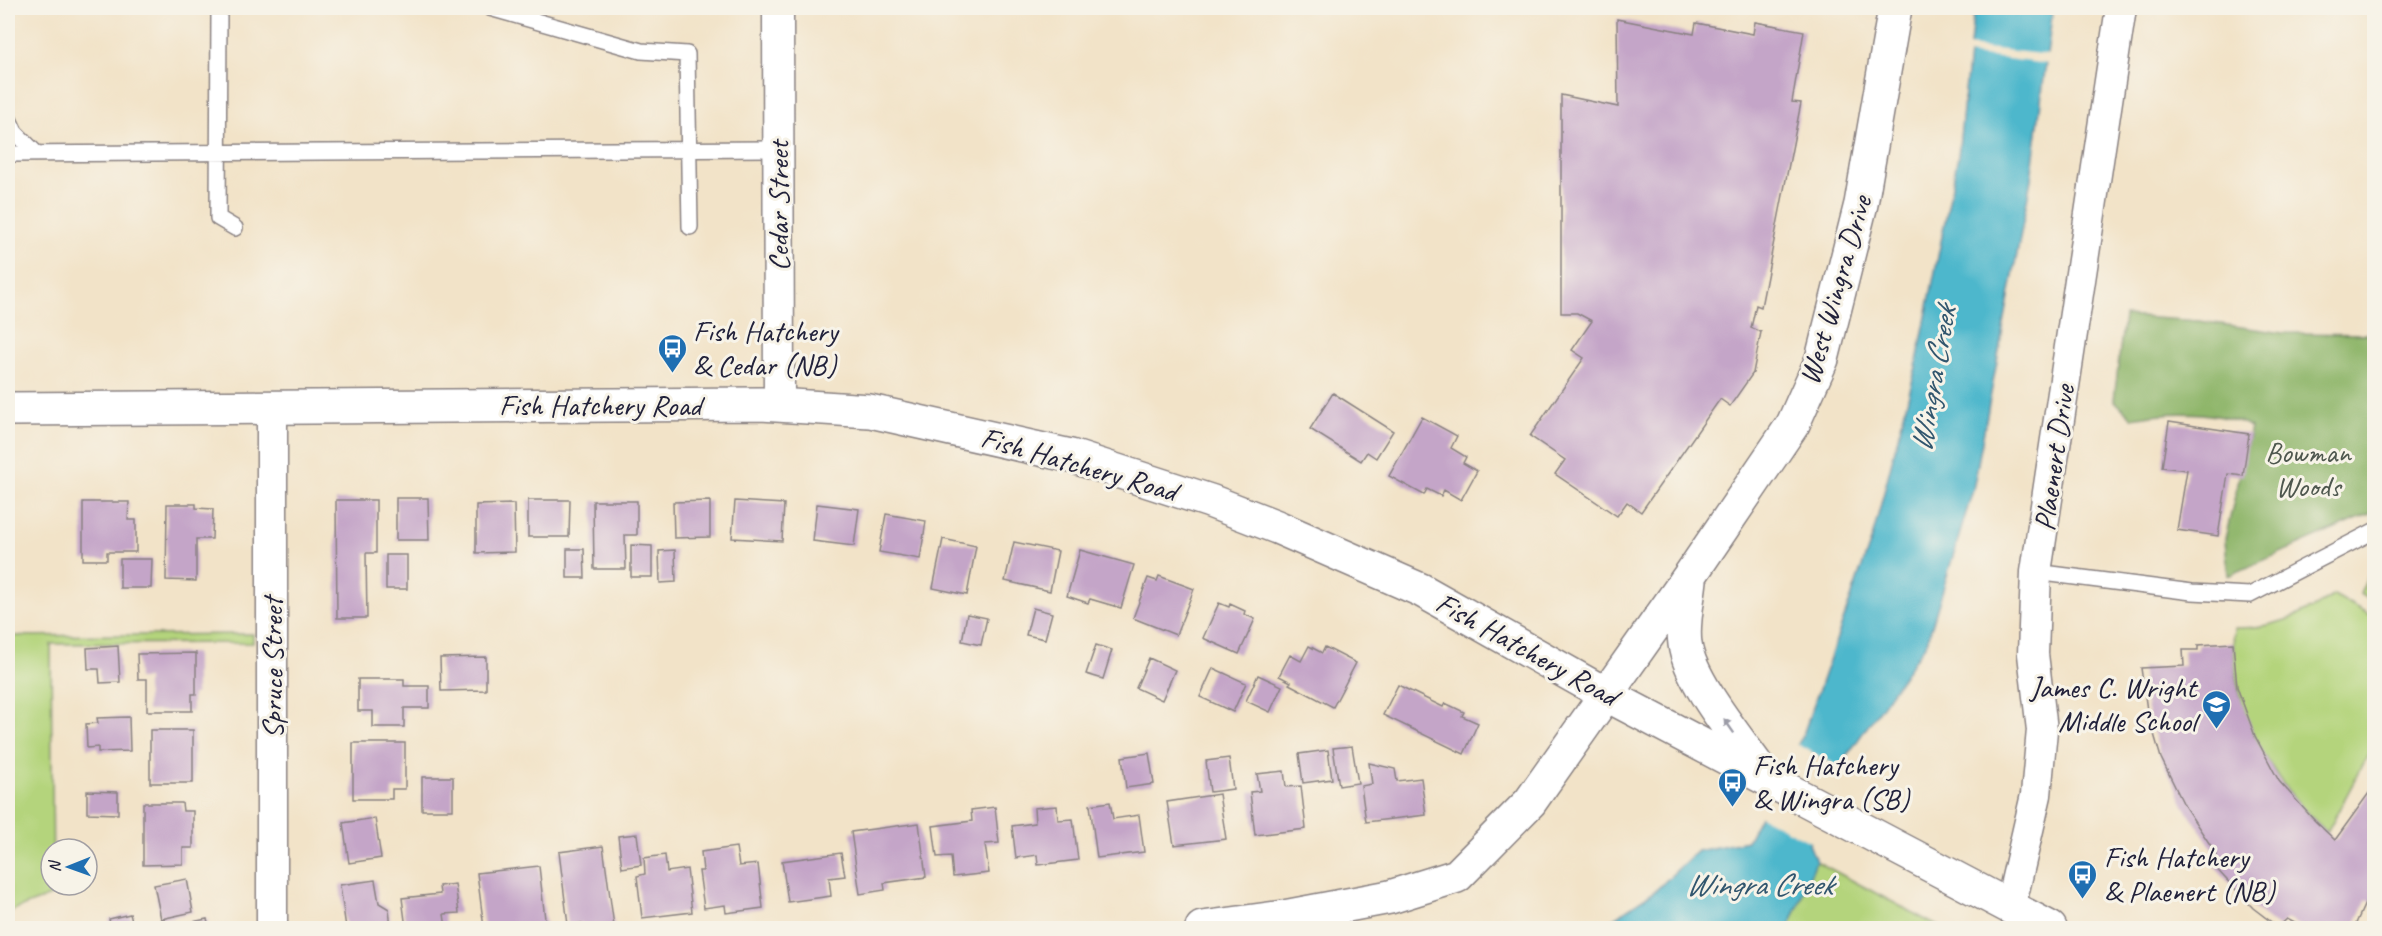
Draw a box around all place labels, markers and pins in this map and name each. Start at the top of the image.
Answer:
place label: Fish Hatchery & Cedar (NB) [693,312,840,384]
bus stop icon: Fish Hatchery & Cedar (NB) [656,332,688,374]
place label: James C. Wright Middle School [2028,668,2201,740]
school or university icon: James C. Wright Middle School [2201,688,2233,730]
place label: Fish Hatchery & Wingra (SB) [1753,746,1911,818]
bus stop icon: Fish Hatchery & Wingra (SB) [1716,766,1748,808]
place label: Fish Hatchery & Plaenert (NB) [2104,838,2277,910]
bus stop icon: Fish Hatchery & Plaenert (NB) [2067,858,2099,900]

